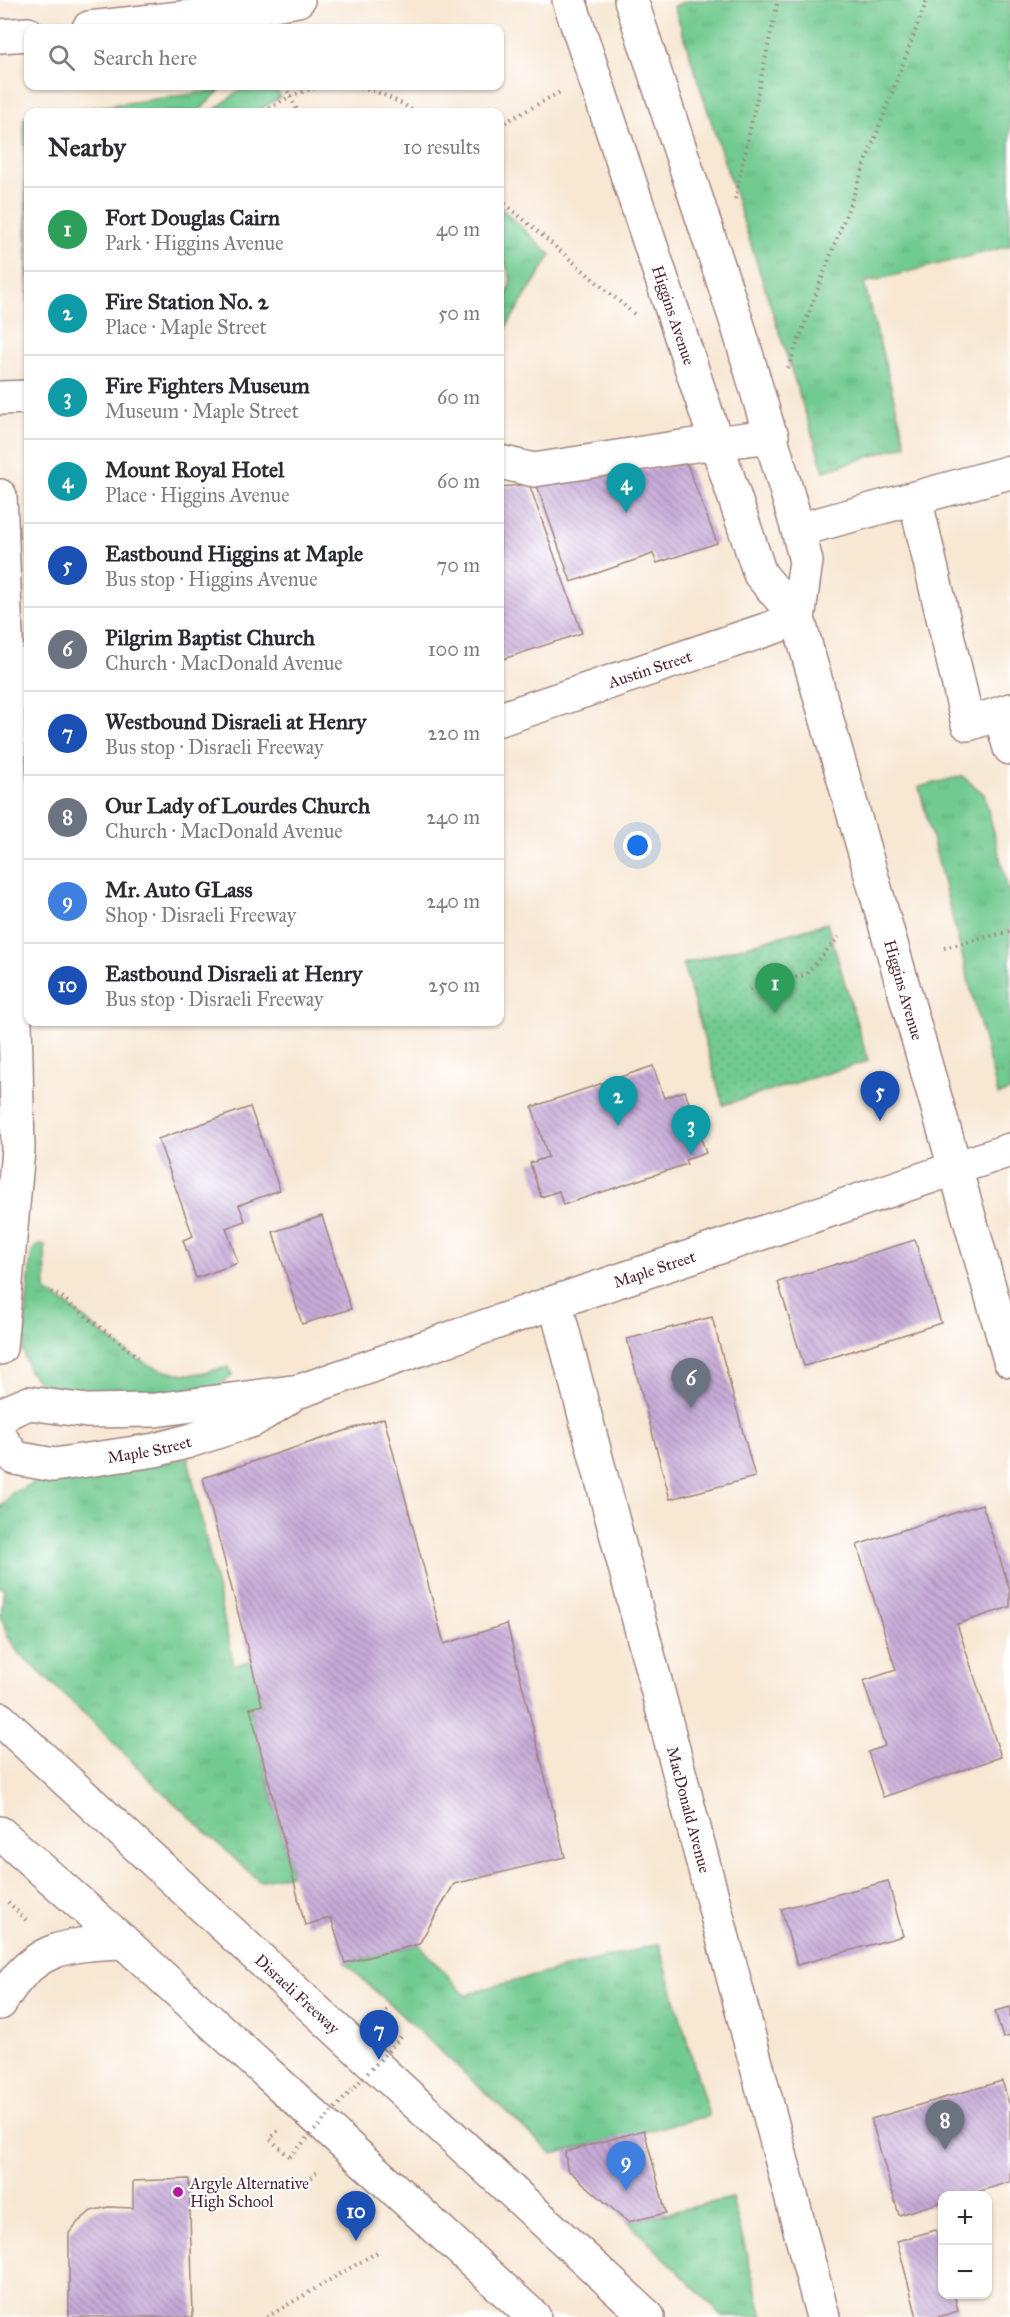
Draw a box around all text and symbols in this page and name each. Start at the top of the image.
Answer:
search box [24,24,504,90]
icon: search [45,41,78,74]
text: Search here [93,44,197,71]
text: Nearby [48,131,126,163]
text: 10 results [403,135,480,159]
text: Fort Douglas Cairn [105,204,280,231]
text: 1 [64,217,71,241]
text: 40 m [436,217,480,241]
text: Park · Higgins Avenue [105,231,284,255]
street label: Higgins Avenue [648,263,699,367]
text: Fire Station No. 2 [105,288,268,315]
text: 2 [63,301,72,325]
text: 50 m [438,301,480,325]
text: Place · Maple Street [105,315,267,339]
text: Fire Fighters Museum [105,372,310,399]
text: 3 [64,385,72,409]
text: 60 m [437,385,480,409]
text: Museum · Maple Street [105,399,299,423]
text: Mount Royal Hotel [105,456,284,483]
pin: 4 [606,464,646,513]
text: 4 [62,469,73,493]
text: 60 m [437,469,480,493]
text: Place · Higgins Avenue [105,483,289,507]
text: Eastbound Higgins at Maple [105,540,363,567]
text: 5 [63,553,72,577]
text: 70 m [437,553,480,577]
text: Bus stop · Higgins Avenue [105,567,318,591]
text: Pilgrim Baptist Church [105,624,315,651]
text: 6 [62,637,73,661]
text: 100 m [428,637,480,661]
street label: Austin Street [605,646,694,692]
text: Church · MacDonald Avenue [105,651,343,675]
text: Westbound Disraeli at Henry [105,708,366,735]
text: 7 [62,721,73,745]
text: 220 m [428,721,480,745]
text: Bus stop · Disraeli Freeway [105,735,323,759]
text: Our Lady of Lourdes Church [105,792,370,819]
text: 8 [62,805,73,829]
text: 240 m [426,805,480,829]
text: Church · MacDonald Avenue [105,819,343,843]
your location [623,831,652,860]
text: Mr. Auto GLass [105,876,253,903]
text: 9 [62,889,73,913]
text: 240 m [426,889,480,913]
text: Shop · Disraeli Freeway [105,903,296,927]
street label: Higgins Avenue [881,937,928,1043]
text: Eastbound Disraeli at Henry [105,960,362,987]
pin: 1 [756,964,794,1013]
text: 10 [58,973,77,997]
text: 250 m [428,973,480,997]
text: Bus stop · Disraeli Freeway [105,987,323,1011]
pin: 5 [860,1072,900,1121]
pin: 2 [598,1076,638,1126]
pin: 3 [672,1106,710,1155]
street label: Maple Street [611,1246,698,1291]
pin: 6 [672,1358,710,1408]
street label: Maple Street [106,1431,194,1466]
street label: MacDonald Avenue [663,1744,715,1875]
street label: Disraeli Freeway [251,1950,344,2038]
pin: 7 [360,2010,398,2060]
pin: 8 [926,2100,964,2150]
pin: 9 [606,2142,646,2191]
place label: Argyle Alternative High School [189,2174,309,2212]
marker: Argyle Alternative High School [171,2185,185,2199]
map controls [938,2191,992,2299]
button: + [938,2191,992,2245]
pin: 10 [336,2192,376,2241]
button: − [938,2245,992,2299]

